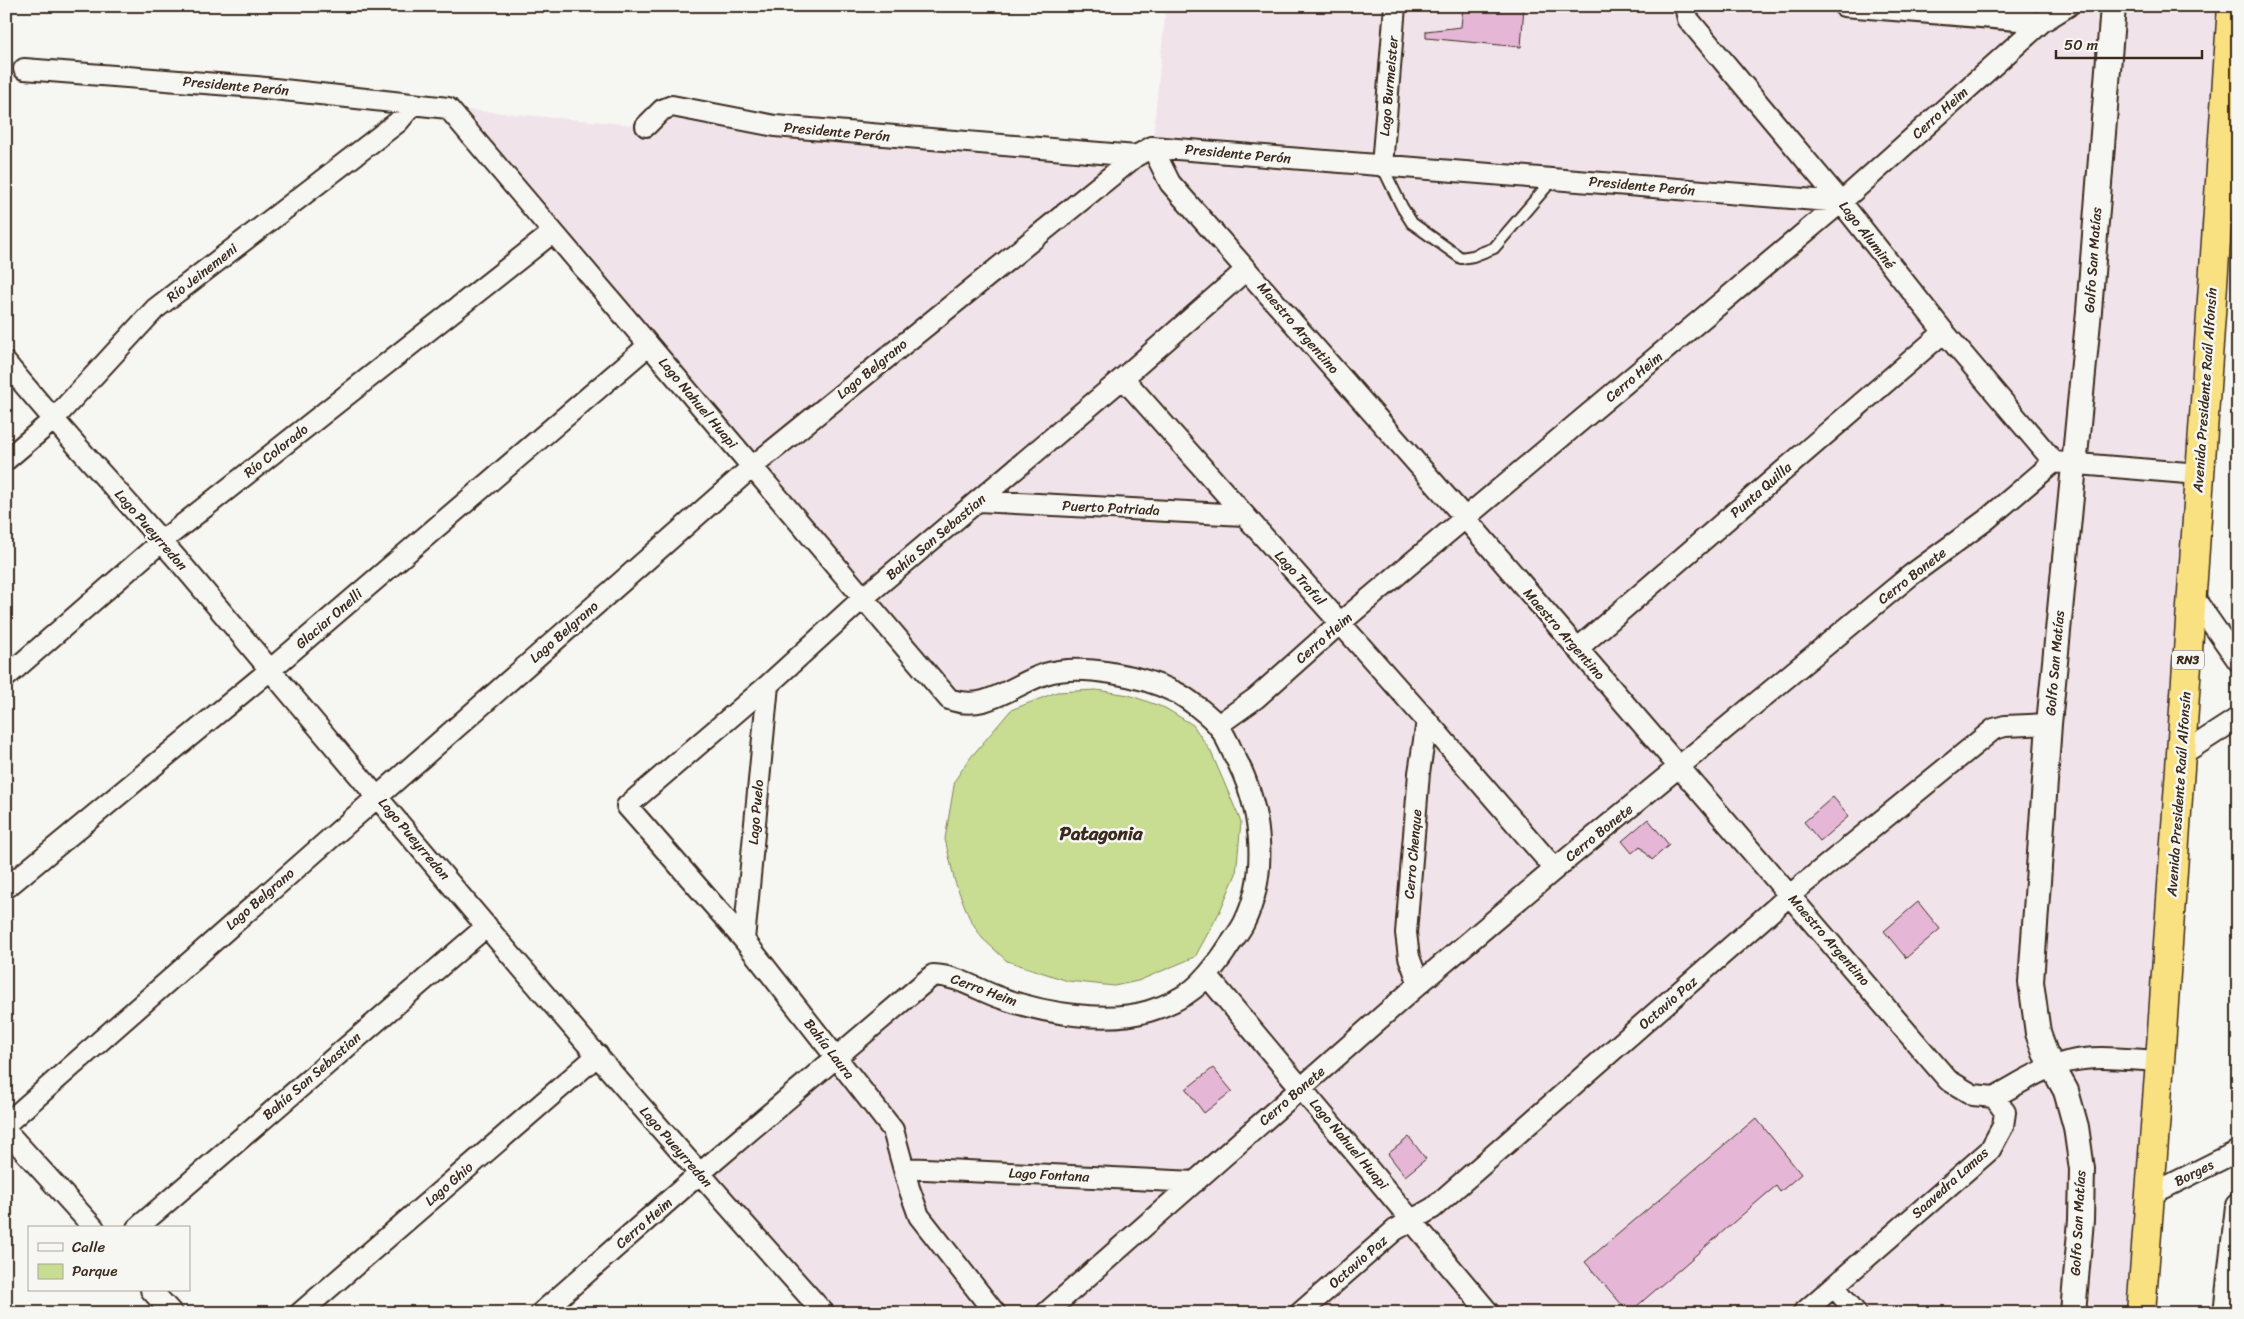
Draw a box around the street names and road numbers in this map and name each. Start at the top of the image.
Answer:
street label: Lago Burmeister [1372,34,1406,137]
street label: Presidente Perón [182,69,291,103]
street label: Cerro Heim [1906,80,1974,146]
street label: Presidente Perón [783,115,892,149]
street label: Presidente Perón [1184,137,1293,171]
street label: Presidente Perón [1588,169,1697,203]
street label: Lago Aluminé [1832,195,1902,275]
street label: Golfo San Matías [2077,206,2109,314]
street label: Río Jeinemeni [161,236,244,309]
street label: Maestro Argentino [1251,276,1345,380]
street label: Avenida Presidente Raúl Alfonsín [2185,286,2225,494]
street label: Lago Belgrano [831,332,913,406]
street label: Cerro Heim [1599,345,1669,409]
street label: Lago Nahuel Huapi [652,351,745,455]
street label: Río Colorado [238,417,314,485]
street label: Punta Quilla [1724,455,1799,524]
street label: Lago Pueyrredon [108,483,194,577]
street label: Bahía San Sebastian [880,487,992,587]
street label: Puerto Patriada [1061,493,1161,523]
street label: Cerro Bonete [1872,541,1952,611]
street label: Lago Traful [1268,544,1333,612]
street label: Glaciar Onelli [290,582,369,656]
street label: Maestro Argentino [1517,582,1611,686]
street label: Lago Belgrano [524,595,604,669]
street label: Cerro Heim [1290,606,1359,670]
street label: Golfo San Matías [2038,609,2072,717]
road number: RN3 [2172,650,2204,670]
street label: Avenida Presidente Raúl Alfonsín [2159,690,2199,898]
street label: Lago Puelo [741,778,771,846]
street label: Lago Pueyrredon [372,792,457,886]
street label: Cerro Bonete [1559,797,1639,869]
street label: Cerro Chenque [1397,808,1429,900]
street label: Lago Belgrano [220,862,300,936]
street label: Maestro Argentino [1782,888,1876,992]
street label: Cerro Heim [947,966,1021,1014]
street label: Octavio Paz [1633,970,1704,1036]
street label: Bahía Laura [797,1013,861,1086]
street label: Bahía San Sebastian [257,1025,368,1126]
street label: Cerro Bonete [1253,1060,1331,1132]
street label: Lago Nahuel Huapi [1303,1092,1396,1196]
street label: Lago Pueyrredon [633,1100,719,1194]
street label: Saavedra Lamas [1905,1141,1995,1225]
street label: Borges [2170,1152,2218,1194]
street label: Lago Ghio [419,1155,479,1213]
street label: Lago Fontana [1008,1160,1091,1190]
street label: Golfo San Matías [2063,1169,2093,1276]
street label: Cerro Heim [610,1191,679,1255]
street label: Octavio Paz [1323,1229,1394,1295]

